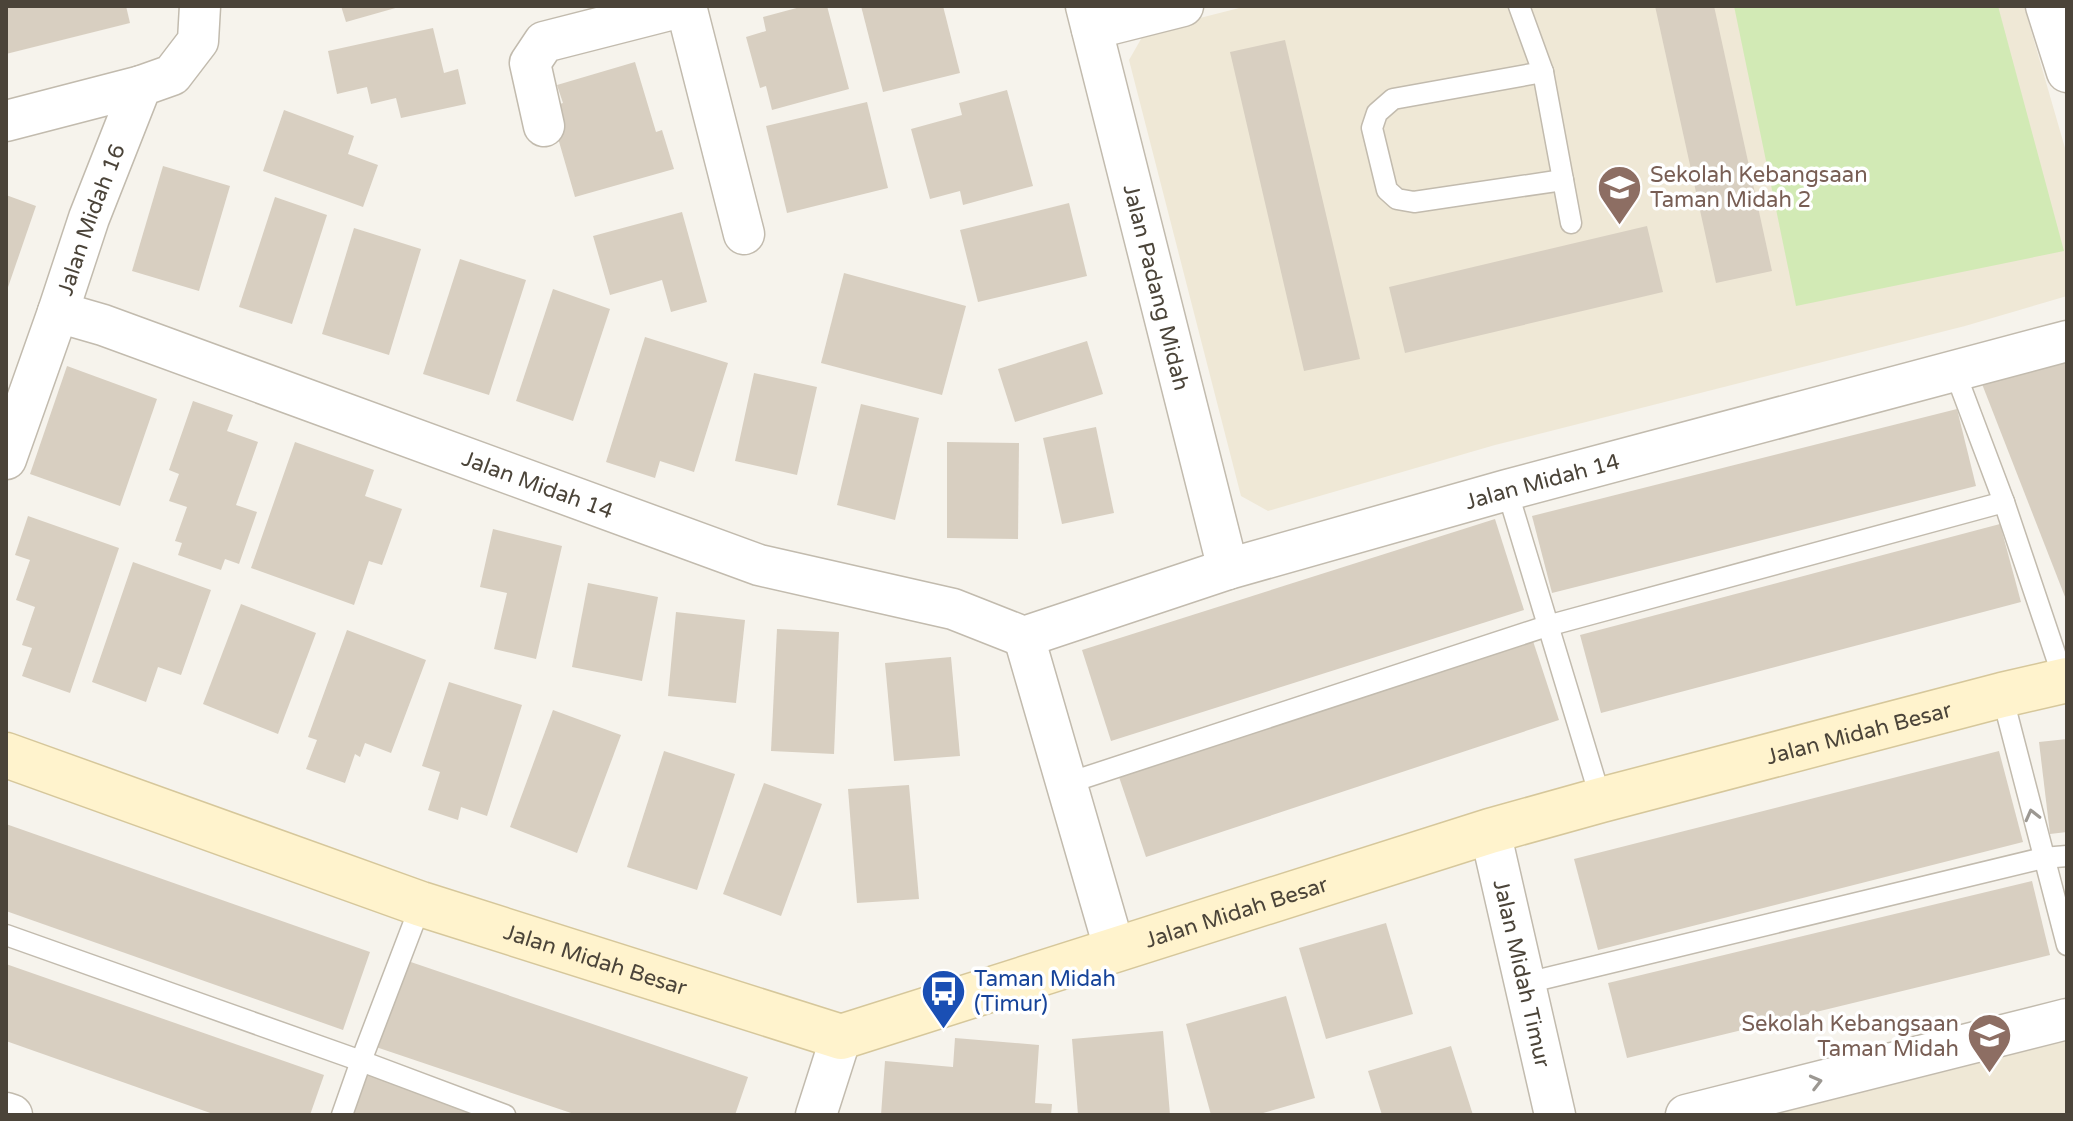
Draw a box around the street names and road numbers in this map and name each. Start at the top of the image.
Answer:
street label: Jalan Midah 16 [52,140,131,299]
street label: Jalan Padang Midah [1117,182,1194,393]
street label: Jalan Midah 14 [458,446,617,525]
street label: Jalan Midah 14 [1462,449,1623,515]
street label: Jalan Midah Besar [1763,697,1955,770]
street label: Jalan Midah Besar [1142,871,1332,954]
street label: Jalan Midah Timur [1487,877,1556,1071]
street label: Jalan Midah Besar [500,919,691,1002]

